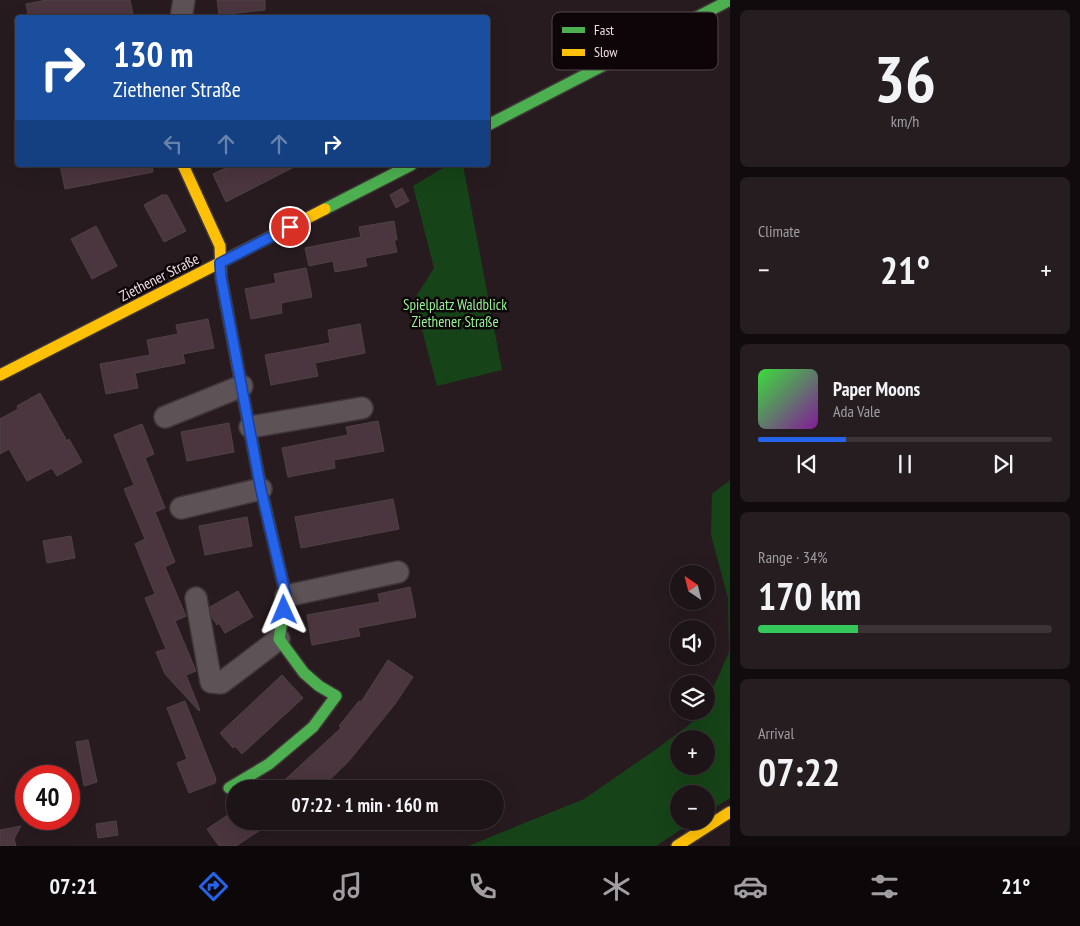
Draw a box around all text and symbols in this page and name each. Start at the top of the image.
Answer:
legend [552,12,718,70]
text: Fast [594,21,614,39]
text: 130 m [113,31,194,77]
icon: right [30,35,95,100]
text: 36 [874,36,936,120]
text: Slow [594,43,618,61]
text: Ziethener Straße [113,75,241,103]
text: km/h [891,111,919,131]
icon: left [159,130,187,158]
icon: ahead [212,130,240,158]
icon: ahead [265,130,293,158]
icon: right [318,130,346,158]
pin [269,206,311,248]
icon: arrive [276,213,304,241]
text: Climate [758,221,800,241]
text: 21° [880,245,930,294]
street label: Ziethener Straße [116,249,202,305]
text: − [758,251,770,288]
text: + [1040,251,1052,288]
park label: Spielplatz Waldblick Ziethener Straße [403,295,507,331]
text: Paper Moons [833,377,920,401]
text: Ada Vale [833,401,880,421]
icon: previous [793,450,821,478]
icon: pause [891,450,919,478]
icon: next [989,450,1017,478]
text: Range · 34% [758,547,827,567]
north arrow [670,565,715,610]
map controls [670,565,715,830]
text: 170 km [758,571,861,620]
position arrow [257,583,309,635]
button: sound [670,620,715,665]
button: layers [670,675,715,720]
text: Arrival [758,723,794,743]
button: + [670,730,715,775]
text: 07:22 [758,747,840,796]
speed limit sign: 40 [15,765,80,830]
button: − [670,785,715,830]
text: 07:22 · 1 min · 160 m [292,793,438,817]
icon: directions [196,869,231,904]
icon: music [330,869,365,904]
icon: phone [465,869,500,904]
icon: climate [599,869,634,904]
icon: car [733,869,768,904]
icon: filters [867,869,902,904]
text: 07:21 [50,872,97,900]
text: 21° [1001,872,1030,900]

